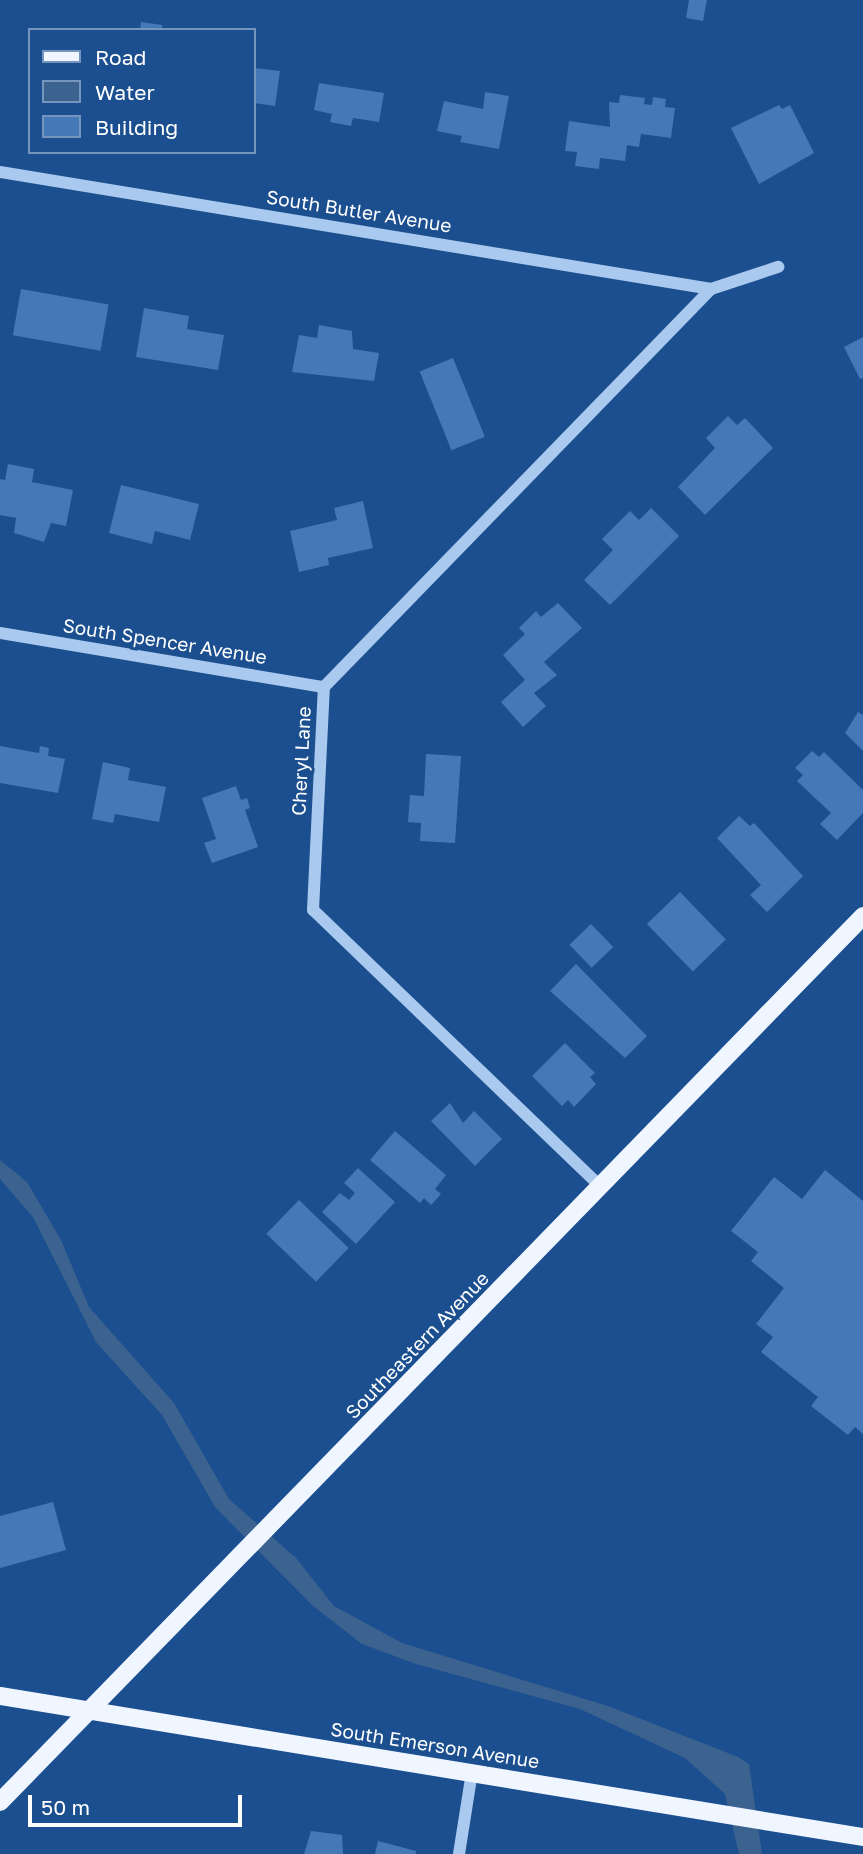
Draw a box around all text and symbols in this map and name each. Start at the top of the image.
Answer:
legend [28,28,256,154]
text: Road [95,44,146,70]
text: Water [95,79,155,105]
text: Building [95,114,178,140]
street label: South Butler Avenue [265,185,453,237]
street label: South Spencer Avenue [61,614,269,668]
street label: Cheryl Lane [287,706,315,816]
street label: Southeastern Avenue [341,1267,493,1423]
street label: South Emerson Avenue [329,1717,541,1773]
scale bar [32,1780,245,1824]
text: 50 m [41,1794,90,1820]

